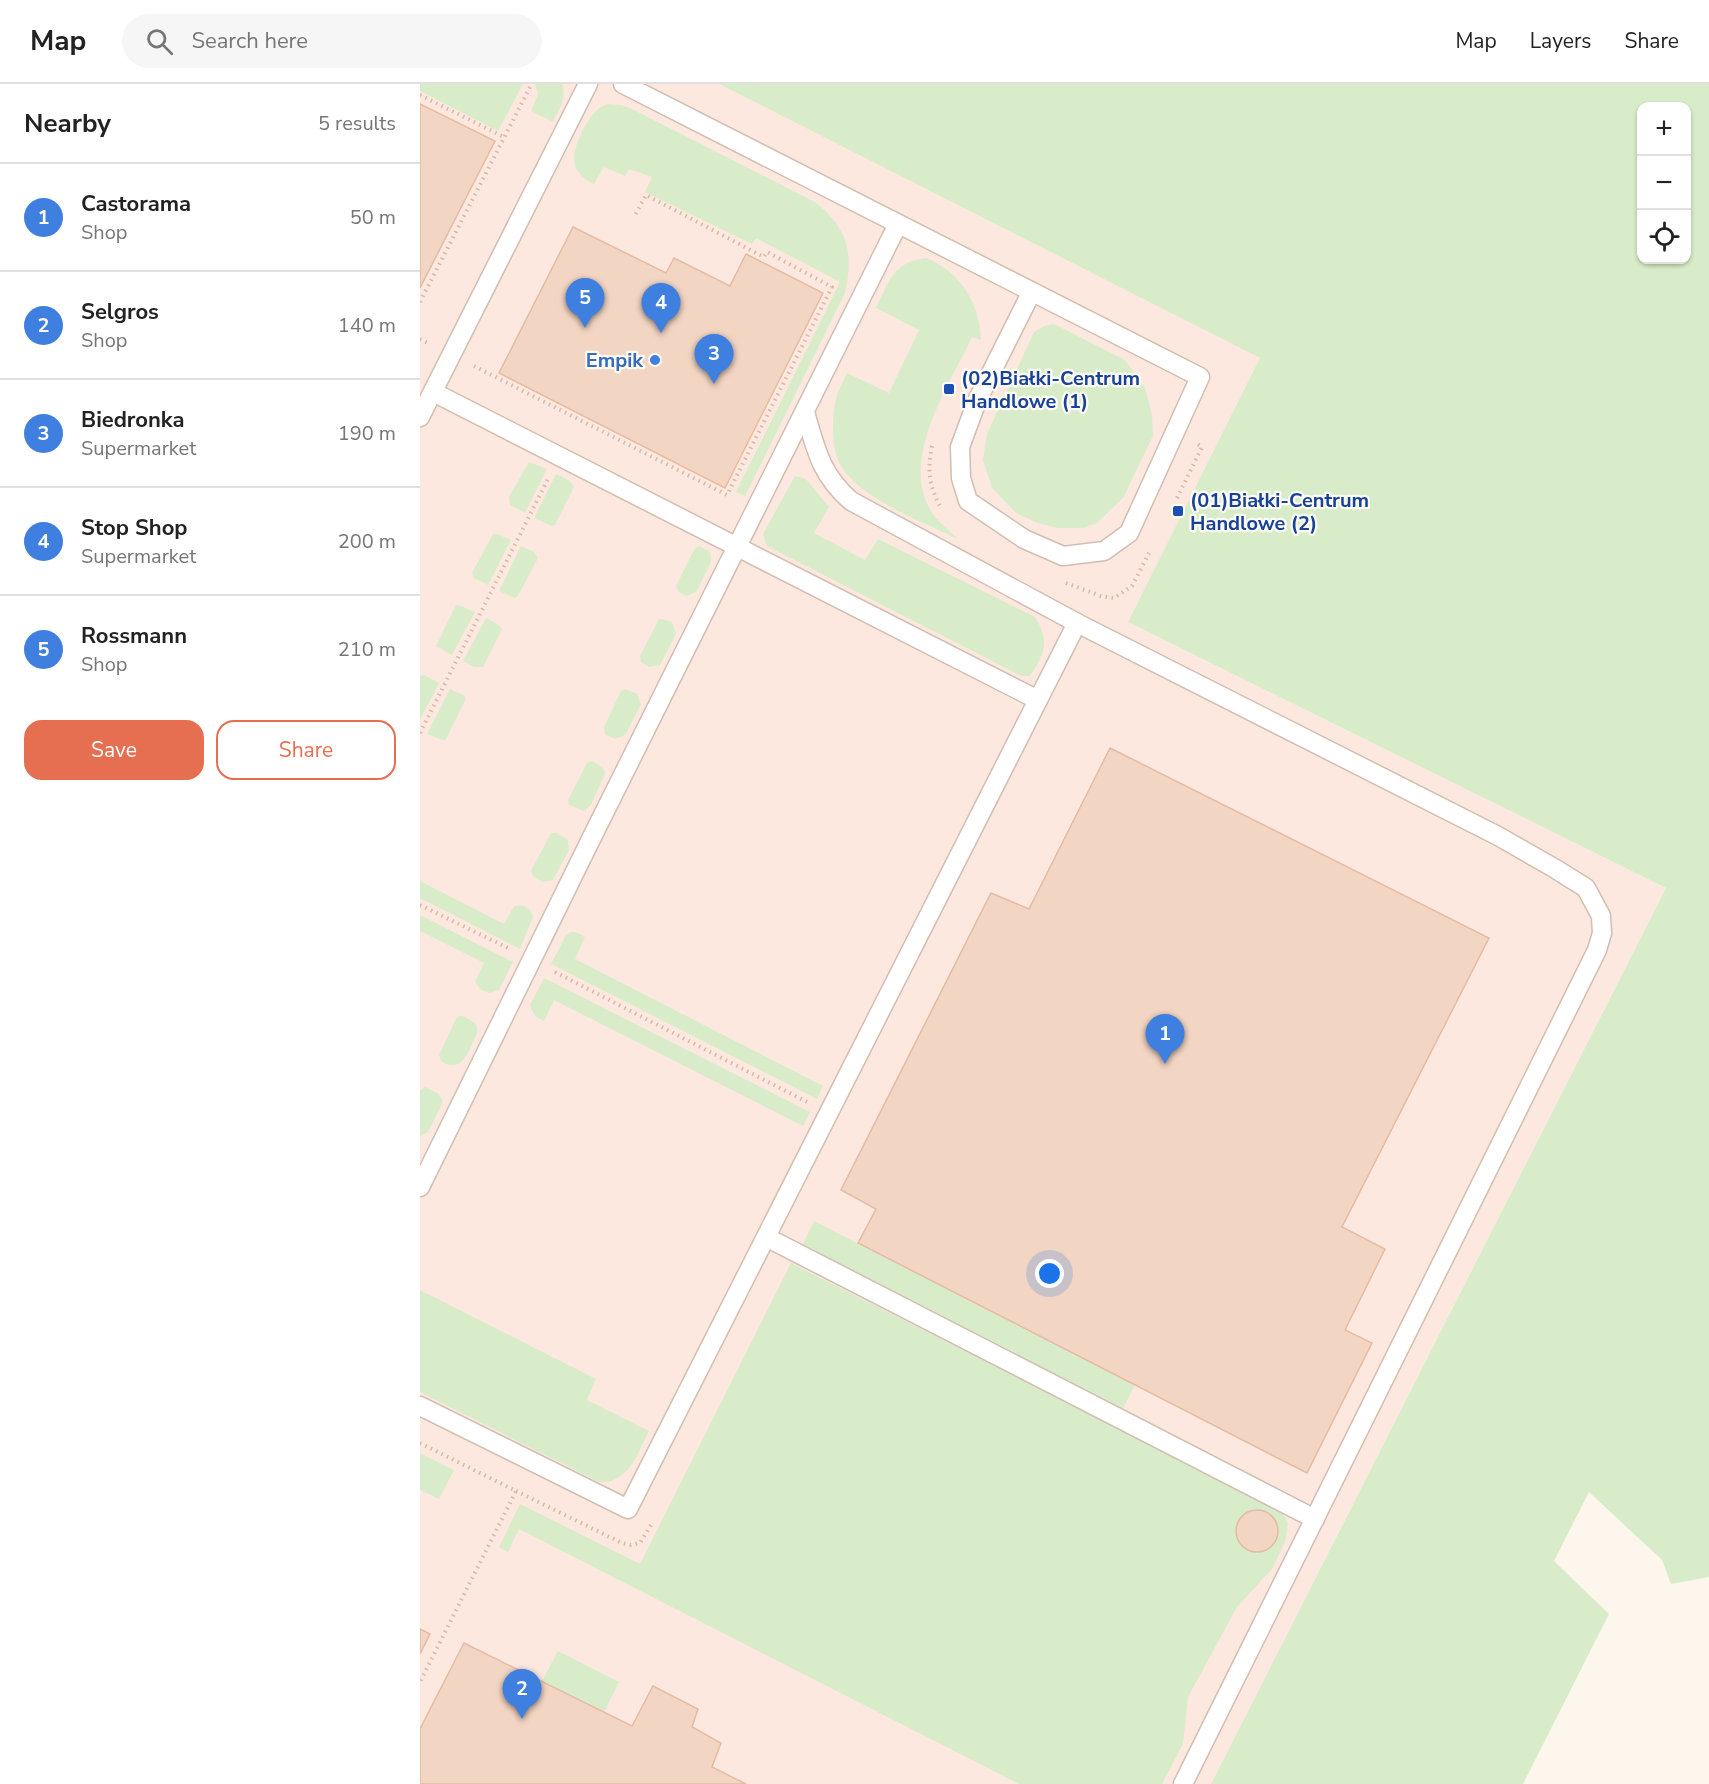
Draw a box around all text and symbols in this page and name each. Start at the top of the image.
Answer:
search box [122,14,542,68]
text: Map [30,22,86,60]
icon: search [143,25,176,58]
text: Search here [191,26,308,56]
text: Map [1455,27,1497,55]
text: Layers [1530,27,1591,55]
text: Share [1624,27,1679,55]
map controls [1637,102,1691,264]
button: + [1637,102,1691,156]
text: Nearby [24,106,111,141]
text: 5 results [318,110,396,137]
button: − [1637,156,1691,210]
text: Castorama [81,189,191,219]
text: 1 [38,204,50,231]
text: 50 m [350,204,396,231]
button: locate [1637,210,1691,264]
text: Shop [81,219,127,246]
pin: 5 [566,278,604,328]
pin: 4 [642,284,680,333]
text: Selgros [81,297,159,327]
text: 2 [38,312,50,339]
text: 140 m [338,312,396,339]
text: Shop [81,327,127,354]
pin: 3 [694,334,734,384]
place label: Empik [586,347,644,374]
marker: Empik [648,353,662,367]
place label: (02)Białki-Centrum Handlowe (1) [961,365,1140,415]
marker: (02)Białki-Centrum Handlowe (1) [942,382,956,396]
text: Biedronka [81,405,185,435]
text: 3 [38,420,50,447]
text: 190 m [338,420,396,447]
text: Supermarket [81,435,196,462]
place label: (01)Białki-Centrum Handlowe (2) [1190,487,1369,537]
marker: (01)Białki-Centrum Handlowe (2) [1171,504,1185,518]
text: Stop Shop [81,513,188,543]
text: 4 [38,528,50,555]
text: 200 m [338,528,396,555]
text: Supermarket [81,543,196,570]
text: Rossmann [81,621,187,651]
text: 5 [38,636,50,663]
text: 210 m [338,636,396,663]
text: Shop [81,651,127,678]
button: Save [24,720,204,780]
button: Share [216,720,396,780]
pin: 1 [1146,1014,1184,1064]
your location [1035,1259,1064,1288]
pin: 2 [502,1670,542,1719]

